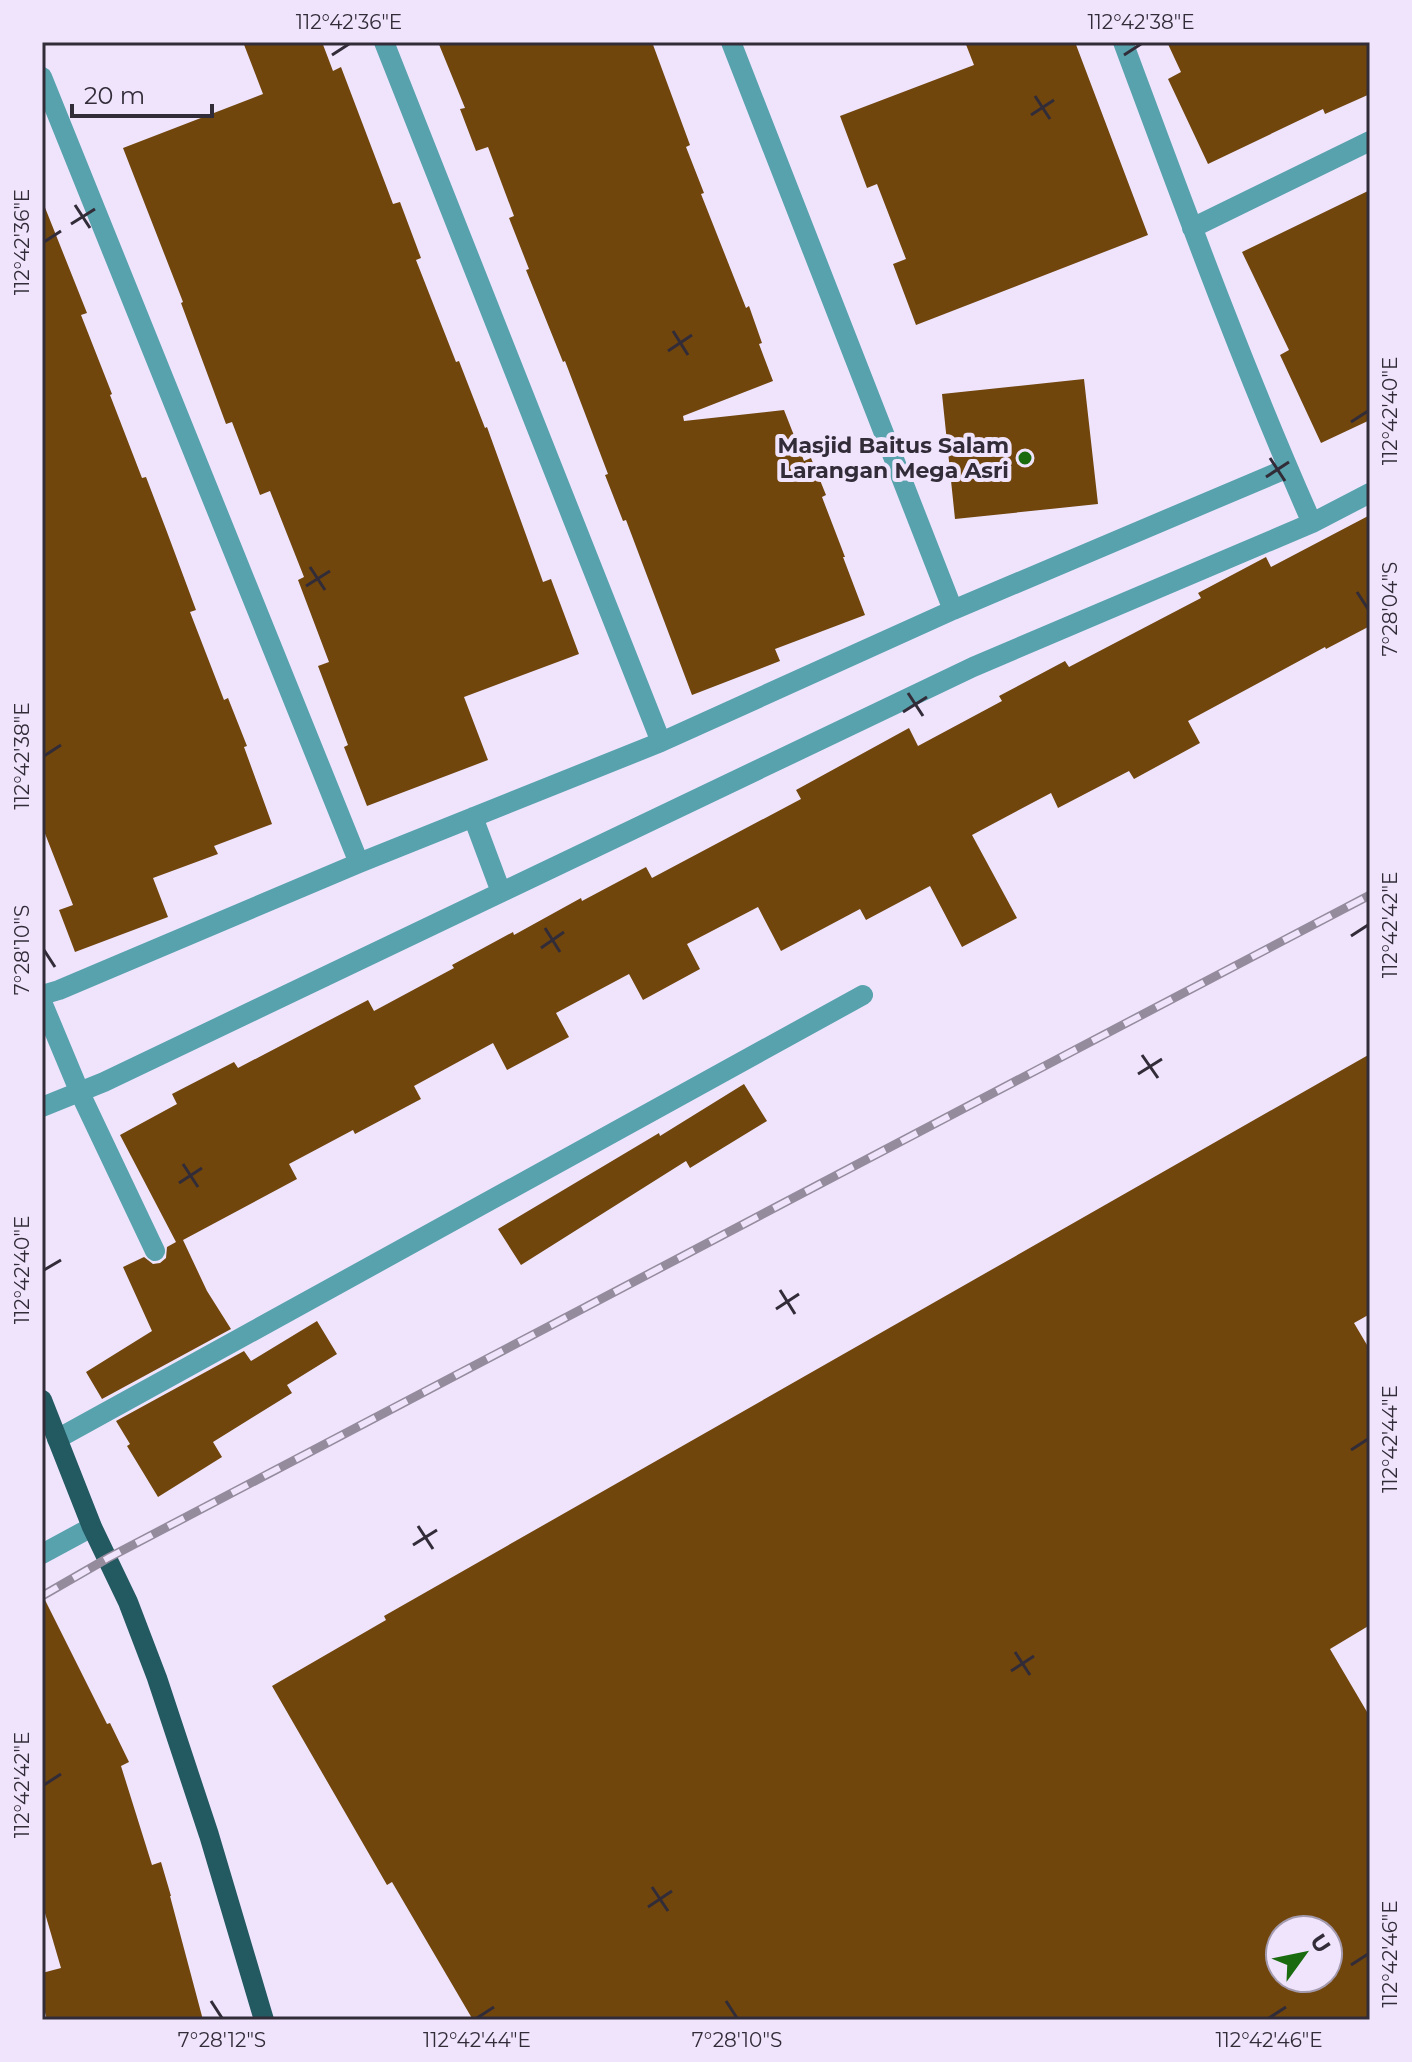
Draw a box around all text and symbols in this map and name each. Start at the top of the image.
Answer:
text: 112°42'36"E [296,10,402,34]
text: 112°42'38"E [1087,10,1195,34]
scale bar [72,68,212,118]
text: 20 m [84,81,145,110]
text: 112°42'36"E [10,189,34,295]
text: 112°42'40"E [1378,357,1402,465]
place label: Masjid Baitus Salam Larangan Mega Asri [777,432,1009,484]
marker: Masjid Baitus Salam Larangan Mega Asri [1016,449,1034,467]
text: 7°28'04"S [1378,562,1402,656]
text: 112°42'38"E [10,702,34,810]
text: 112°42'42"E [1378,872,1402,978]
text: 7°28'10"S [10,905,34,995]
text: 112°42'40"E [10,1216,34,1324]
text: 112°42'44"E [1378,1385,1402,1493]
text: 112°42'42"E [10,1732,34,1838]
text: 112°42'46"E [1378,1900,1402,2008]
north arrow [1264,1914,1344,1994]
text: U [1304,1929,1336,1958]
text: 7°28'12"S [178,2028,266,2052]
text: 112°42'44"E [423,2028,531,2052]
text: 7°28'10"S [692,2028,782,2052]
text: 112°42'46"E [1215,2028,1323,2052]

